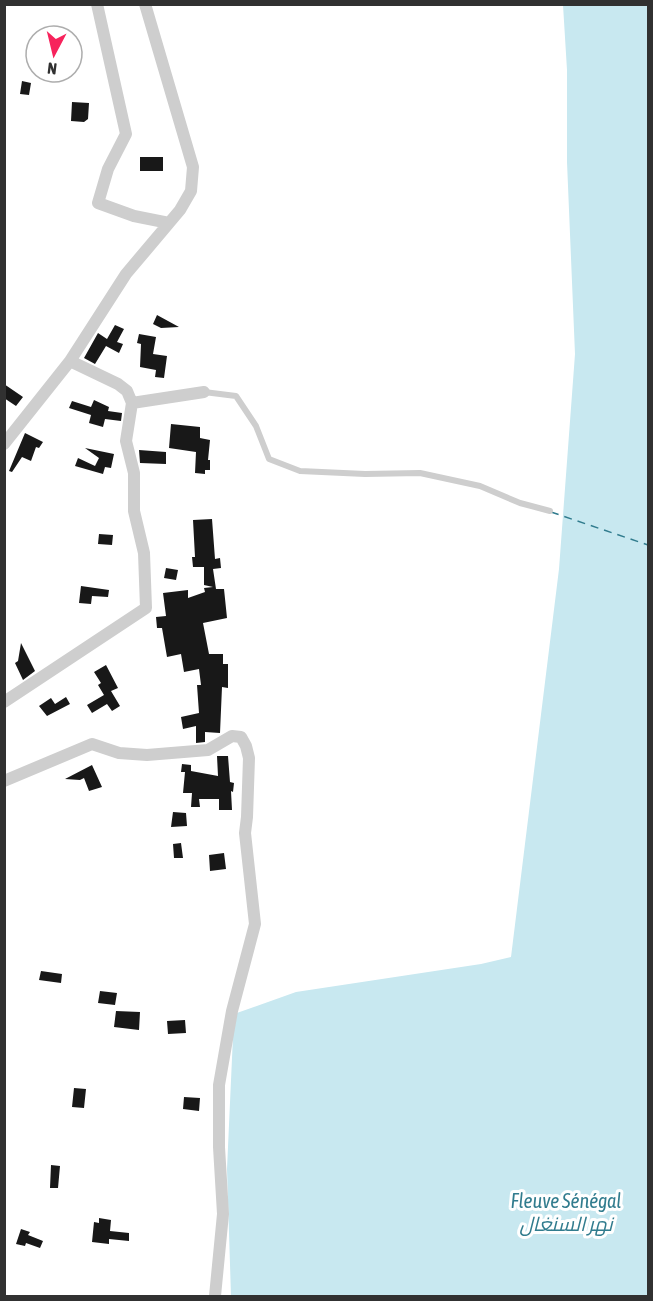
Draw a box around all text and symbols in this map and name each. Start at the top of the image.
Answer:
north arrow [24,24,84,84]
text: N [46,59,58,78]
water label: Fleuve Sénégal نهر السنغال [510,1189,622,1236]

